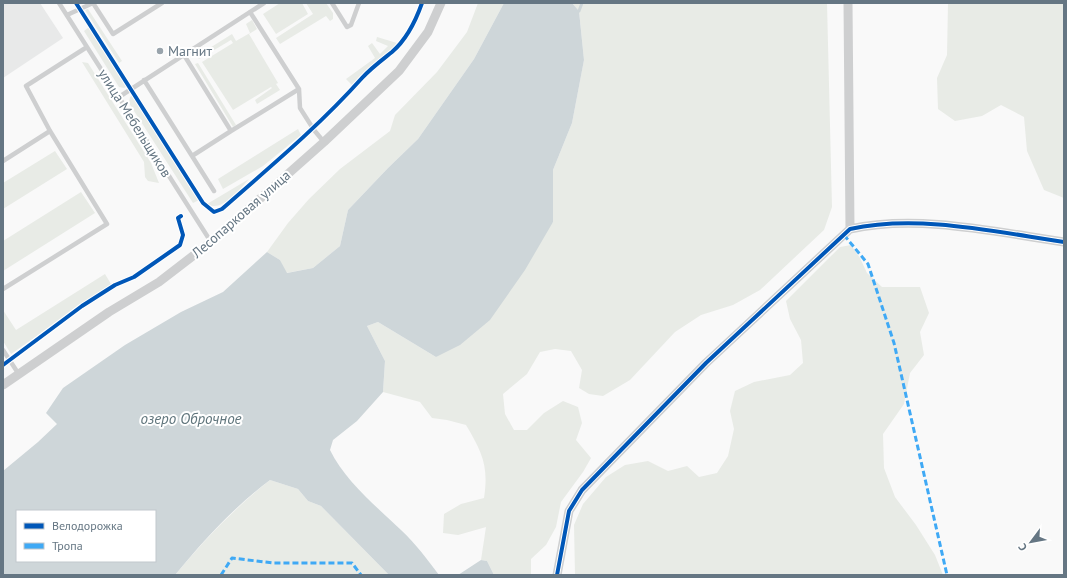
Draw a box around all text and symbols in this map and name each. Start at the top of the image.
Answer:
place label: Магнит [168,42,212,60]
marker: Магнит [155,46,165,56]
street label: улица Мебельщиков [94,65,176,181]
street label: Лесопарковая улица [187,166,294,263]
water label: озеро Оброчное [140,409,242,428]
legend [16,510,156,562]
text: Велодорожка [52,518,123,533]
north arrow [1011,522,1051,562]
text: Тропа [52,538,83,553]
text: С [1015,541,1030,554]

